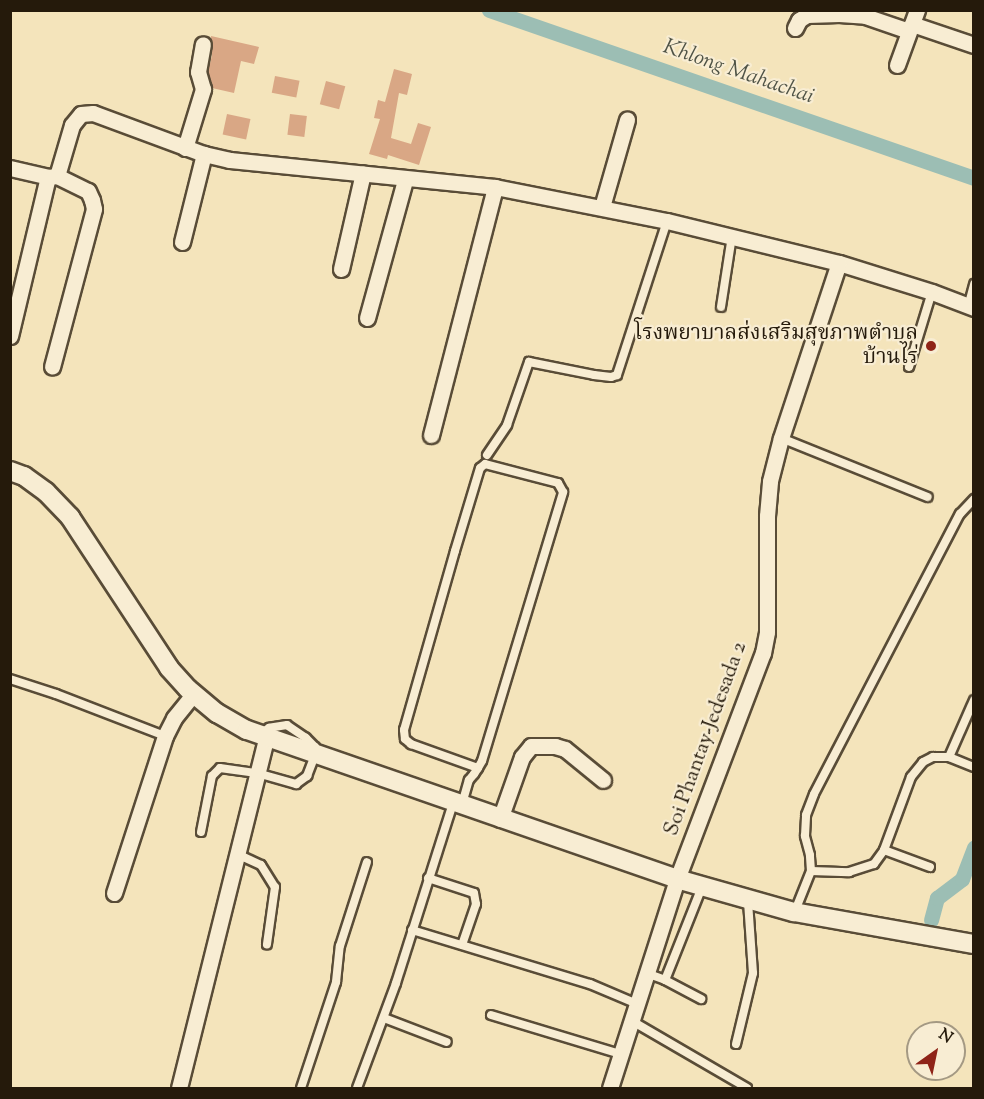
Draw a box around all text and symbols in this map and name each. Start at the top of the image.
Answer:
water label: Khlong Mahachai [659,35,817,111]
place label: โรงพยาบาลส่งเสริมสุขภาพตำบล บ้านไร่ [634,321,918,371]
marker: โรงพยาบาลส่งเสริมสุขภาพตำบล บ้านไร่ [922,337,940,355]
street label: Soi Phantay-Jedesada 2 [659,639,753,839]
north arrow [906,1021,966,1081]
text: N [933,1024,957,1050]

